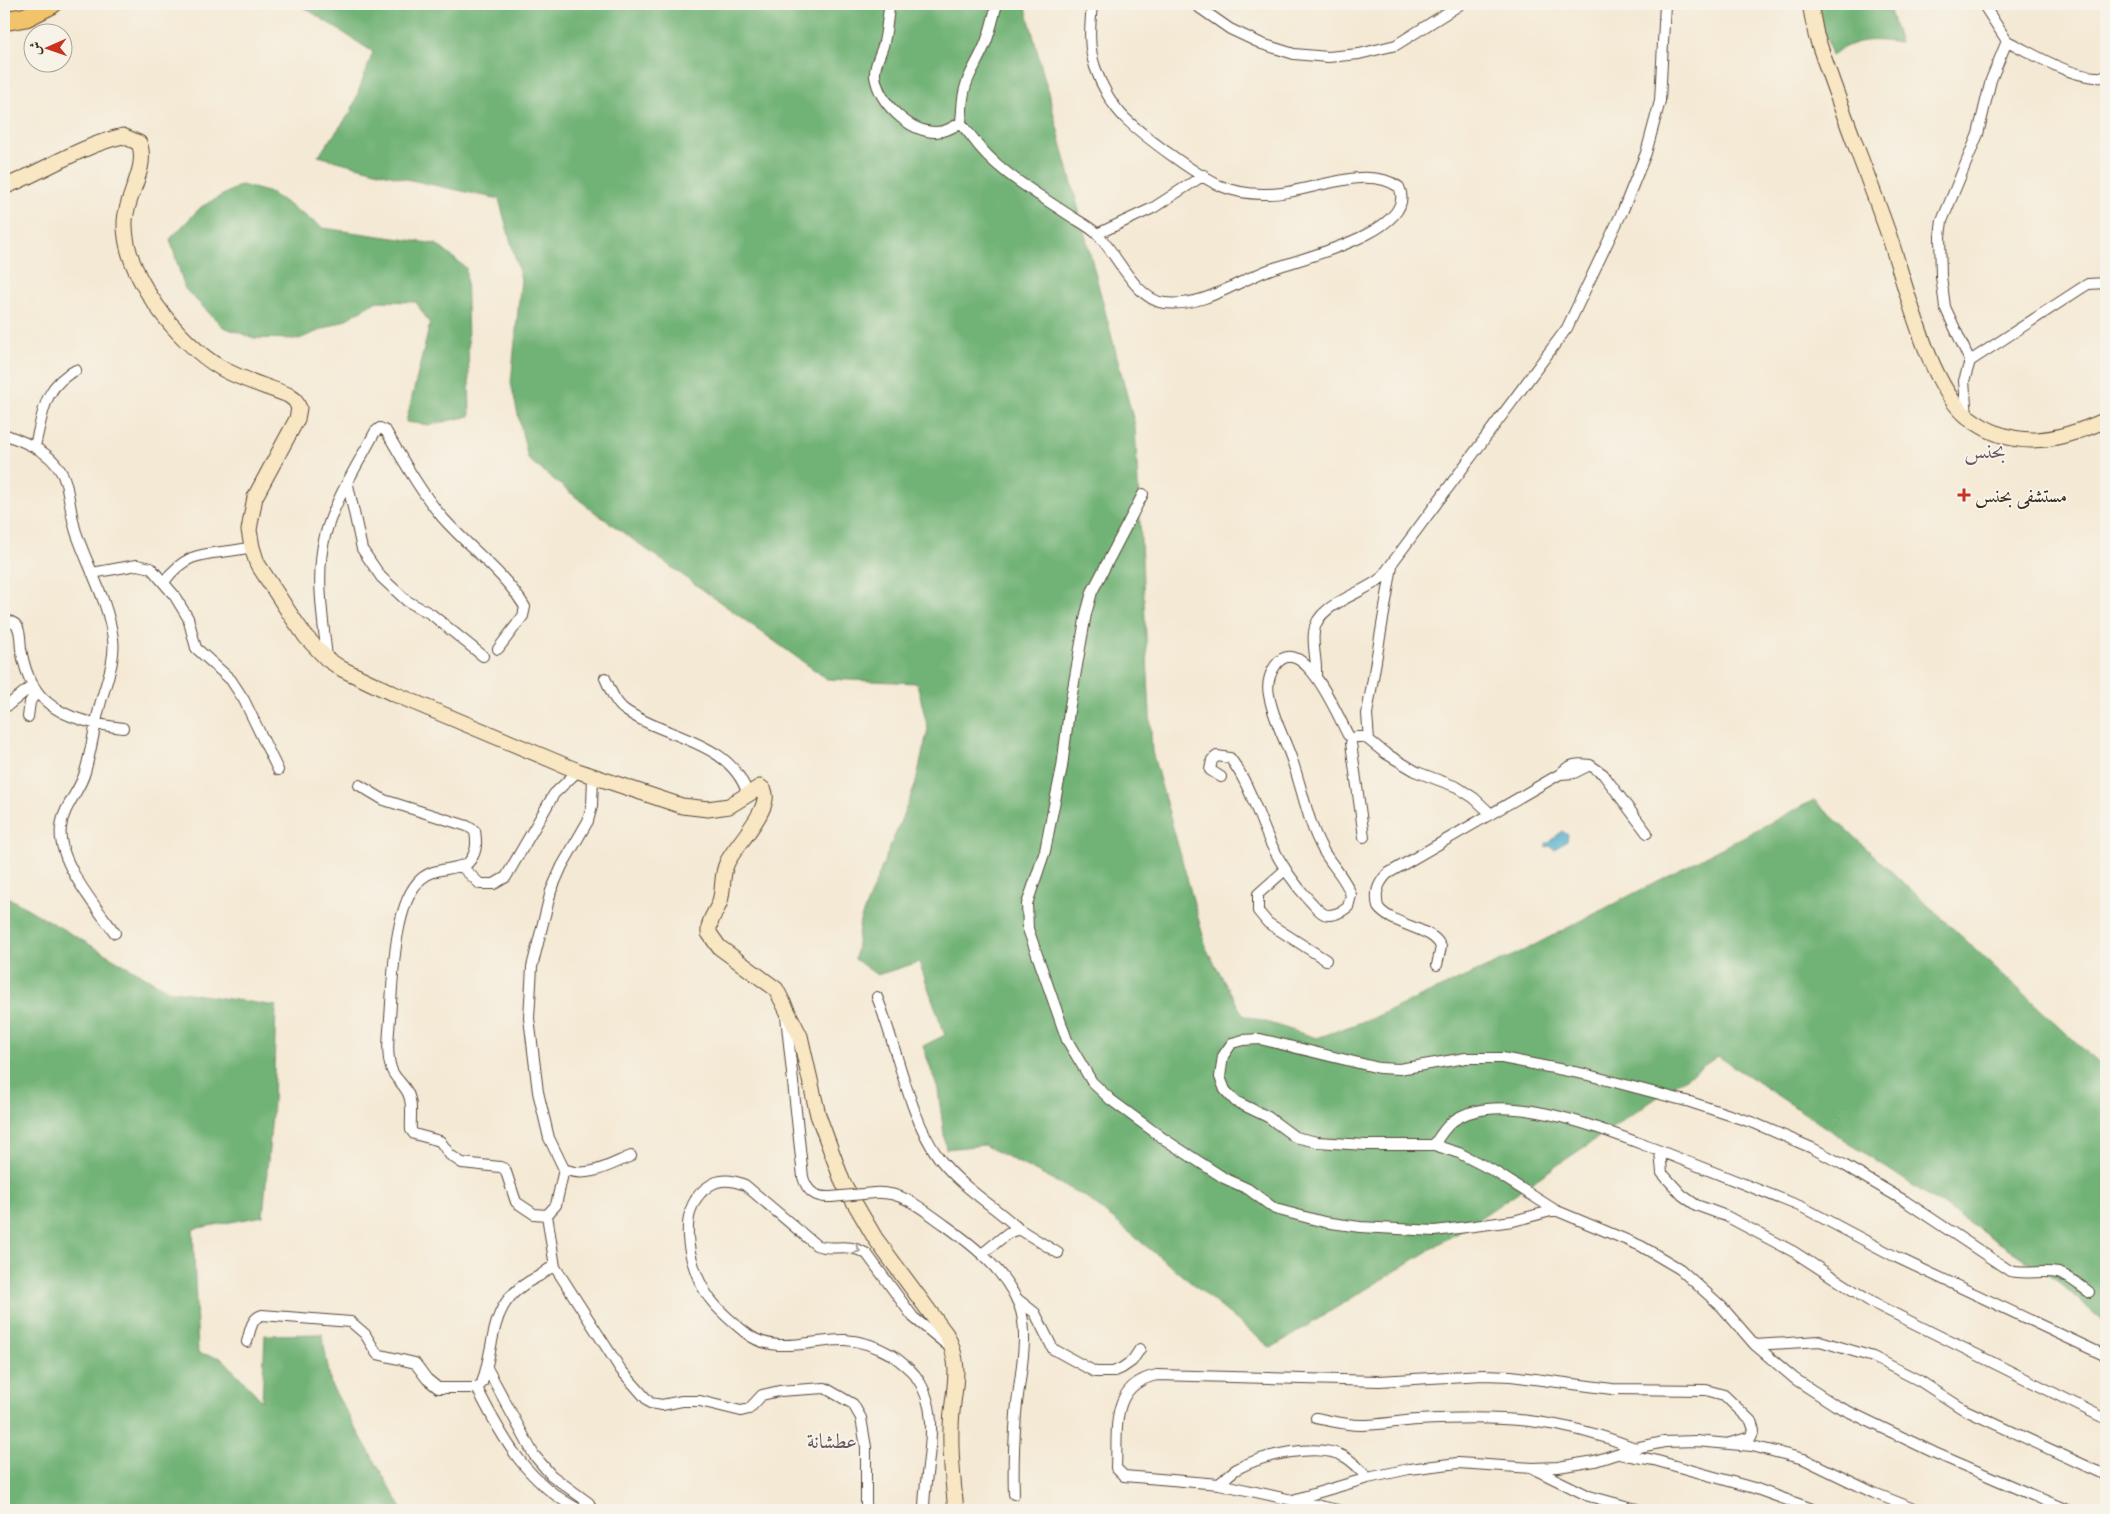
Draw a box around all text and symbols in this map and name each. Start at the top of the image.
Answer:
north arrow [22,22,72,72]
text: ش [27,41,47,56]
district label: بحنس [1964,438,2006,468]
place label: مستشفى بحنس [1975,484,2067,511]
marker: مستشفى بحنس [1957,488,1971,502]
one-way arrow [852,1243,861,1254]
district label: عطشانة [807,1428,857,1458]

